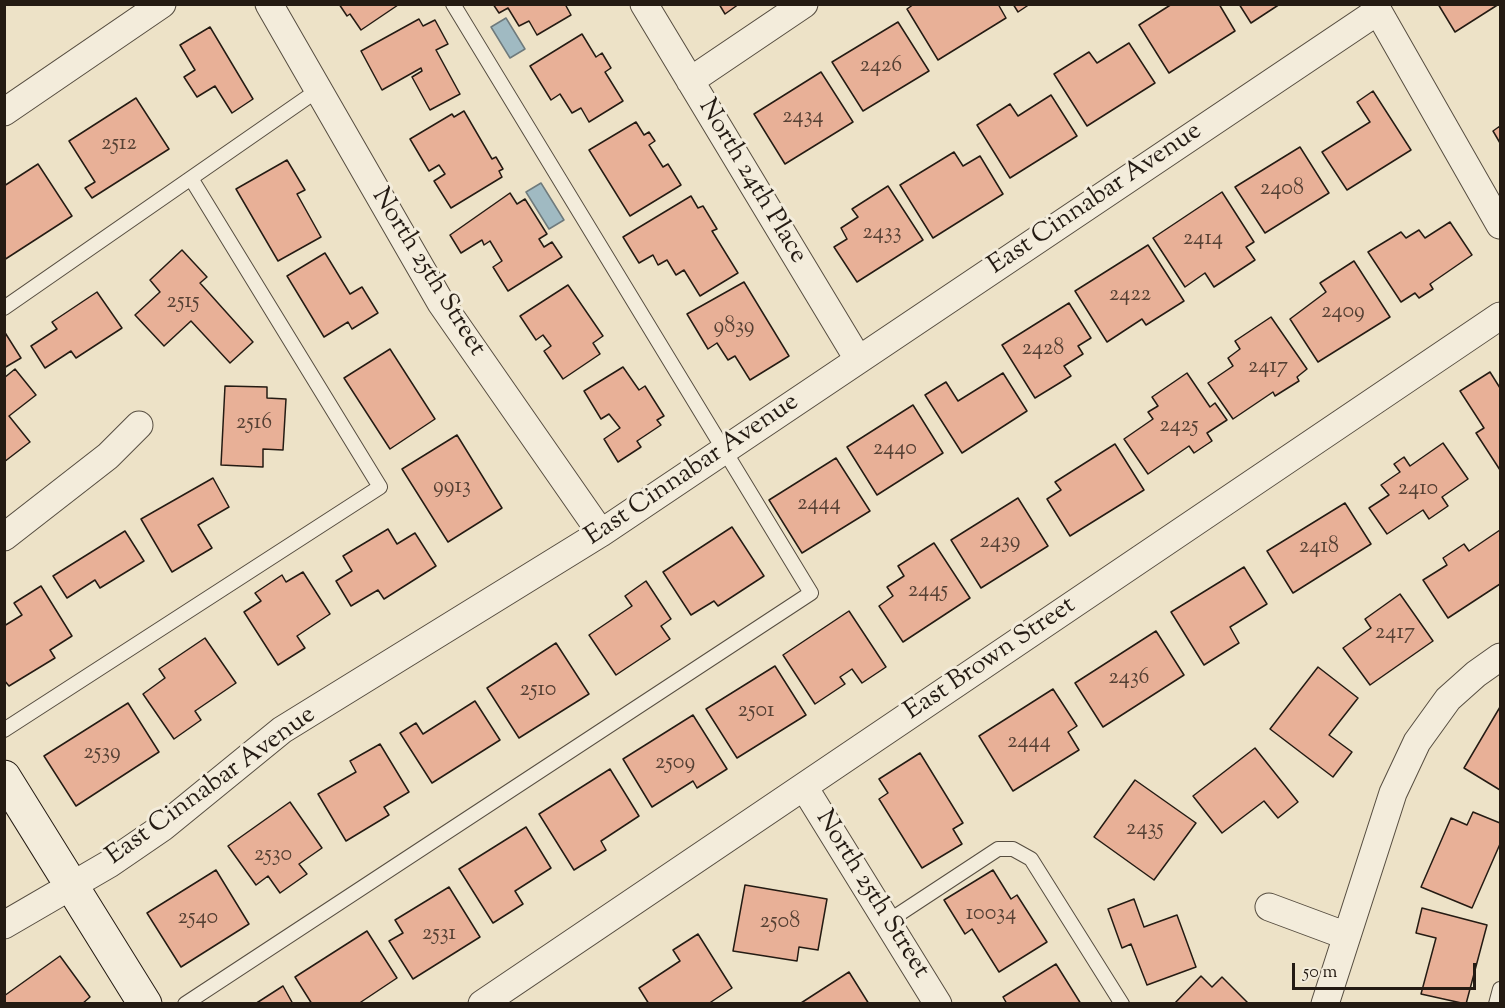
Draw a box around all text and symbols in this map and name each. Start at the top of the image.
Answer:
house number: 2426 [860,54,902,80]
street label: North 24th Place [690,94,812,270]
house number: 2434 [782,105,824,131]
street label: East Cinnabar Avenue [983,117,1209,283]
house number: 2512 [101,132,137,158]
house number: 2408 [1260,177,1304,203]
street label: North 25th Street [363,183,491,363]
house number: 2433 [862,221,902,247]
house number: 2414 [1183,227,1223,253]
house number: 2422 [1109,283,1151,309]
house number: 2515 [167,290,199,316]
house number: 2409 [1321,300,1365,326]
house number: 9839 [713,315,755,341]
house number: 2428 [1022,337,1064,363]
house number: 2417 [1248,355,1288,381]
street label: East Cinnabar Avenue [580,388,806,554]
house number: 2516 [236,411,272,437]
house number: 2425 [1159,414,1199,440]
house number: 2440 [873,437,917,463]
house number: 9913 [433,475,471,501]
house number: 2410 [1398,477,1438,503]
house number: 2444 [797,492,841,518]
house number: 2439 [980,530,1020,556]
house number: 2418 [1299,535,1339,561]
house number: 2445 [908,579,948,605]
street label: East Brown Street [900,591,1082,729]
house number: 2417 [1375,621,1415,647]
house number: 2436 [1108,666,1150,692]
house number: 2510 [520,678,556,704]
house number: 2501 [738,699,774,725]
street label: East Cinnabar Avenue [101,701,323,873]
house number: 2444 [1007,730,1051,756]
house number: 2539 [83,741,121,767]
house number: 2509 [655,751,695,777]
street label: North 25th Street [807,805,935,985]
house number: 2435 [1126,817,1164,843]
house number: 2530 [254,843,292,869]
house number: 10034 [966,902,1016,928]
house number: 2540 [178,906,218,932]
house number: 2508 [760,910,800,936]
house number: 2531 [422,922,456,948]
scale bar [1295,951,1480,989]
text: 50 m [1303,960,1337,986]

